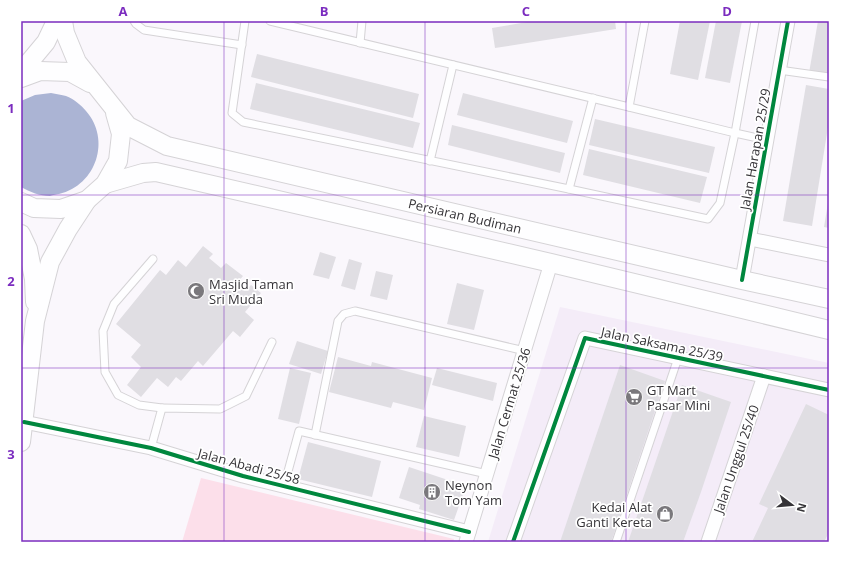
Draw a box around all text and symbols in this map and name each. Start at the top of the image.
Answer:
text: A [119,2,128,20]
text: B [320,2,329,20]
text: C [522,2,530,20]
text: D [722,2,732,20]
street label: Jalan Harapan 25/29 [735,87,775,213]
text: 1 [7,99,15,117]
street label: Persiaran Budiman [407,194,523,238]
text: 2 [7,272,15,290]
place label: Masjid Taman Sri Muda [209,275,294,308]
mosque icon: Masjid Taman Sri Muda [186,281,206,301]
street label: Jalan Saksama 25/39 [597,322,725,366]
street label: Jalan Cermat 25/36 [483,345,534,463]
place label: GT Mart Pasar Mini [647,381,710,414]
supermarket icon: GT Mart Pasar Mini [624,387,644,407]
street label: Jalan Unggul 25/40 [708,403,763,517]
street label: Jalan Abadi 25/58 [194,443,302,488]
text: 3 [7,445,15,463]
place label: Neynon Tom Yam [445,476,502,509]
building icon: Neynon Tom Yam [422,482,442,502]
north arrow [772,485,812,525]
place label: Kedai Alat Ganti Kereta [576,498,652,531]
text: N [794,502,811,514]
shop icon: Kedai Alat Ganti Kereta [655,504,675,524]

